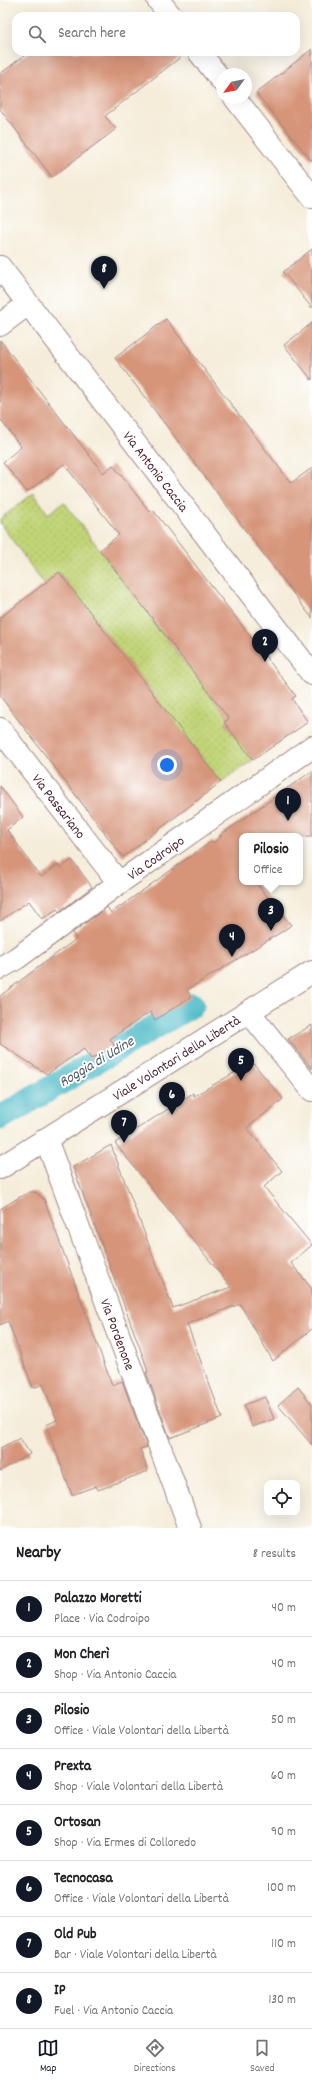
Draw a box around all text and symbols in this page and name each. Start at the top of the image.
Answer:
search box [12,12,300,56]
icon: search [26,23,48,45]
text: Search here [58,23,126,45]
north arrow [216,68,252,104]
pin: 8 [91,256,117,289]
street label: Via Antonio Caccia [117,428,192,517]
pin: 2 [252,629,278,662]
your location [157,755,177,775]
street label: Via Passariano [26,770,89,844]
pin: 1 [275,788,301,821]
street label: Via Codroipo [124,832,189,886]
popup [239,833,303,885]
text: Pilosio [253,839,289,861]
text: Office [253,861,282,880]
pin: 3 [258,898,284,931]
pin: 4 [219,924,245,957]
street label: Viale Volontari della Libertà [109,1011,245,1107]
water label: Roggia di Udine [55,1031,140,1094]
pin: 5 [228,1048,254,1081]
pin: 6 [159,1082,185,1115]
pin: 7 [111,1110,137,1143]
street label: Via Pordenone [94,1296,139,1373]
map controls [264,1480,300,1516]
button: locate [264,1480,300,1516]
text: Nearby [16,1542,60,1566]
text: 8 results [253,1545,296,1564]
text: Palazzo Moretti [54,1588,141,1610]
text: 1 [28,1599,30,1618]
text: 40 m [272,1599,296,1618]
text: Place · Via Codroipo [54,1610,150,1629]
text: Mon Cherì [54,1644,109,1666]
text: 2 [26,1655,32,1674]
text: 40 m [272,1655,296,1674]
text: Shop · Via Antonio Caccia [54,1666,176,1685]
text: Pilosio [54,1700,90,1722]
text: 3 [26,1711,32,1730]
text: 50 m [271,1711,296,1730]
text: Office · Viale Volontari della Libertà [54,1722,229,1741]
text: Prexta [54,1756,91,1778]
text: 4 [26,1767,32,1786]
text: 60 m [271,1767,296,1786]
text: Shop · Viale Volontari della Libertà [54,1778,223,1797]
text: Ortosan [54,1812,101,1834]
text: 5 [26,1823,32,1842]
text: 90 m [271,1823,296,1842]
text: Shop · Via Ermes di Colloredo [54,1834,196,1853]
text: Tecnocasa [54,1868,113,1890]
text: 6 [26,1879,32,1898]
text: 100 m [267,1879,296,1898]
text: Office · Viale Volontari della Libertà [54,1890,229,1909]
text: Old Pub [54,1924,96,1946]
text: 7 [27,1935,31,1954]
text: 110 m [271,1935,296,1954]
text: Bar · Viale Volontari della Libertà [54,1946,217,1965]
text: IP [54,1980,65,2002]
text: 8 [26,1991,32,2010]
text: 130 m [268,1991,296,2010]
text: Fuel · Via Antonio Caccia [54,2002,173,2021]
tab: Map [37,2037,59,2077]
tab: Directions [134,2037,176,2077]
tab: Saved [250,2037,275,2077]

